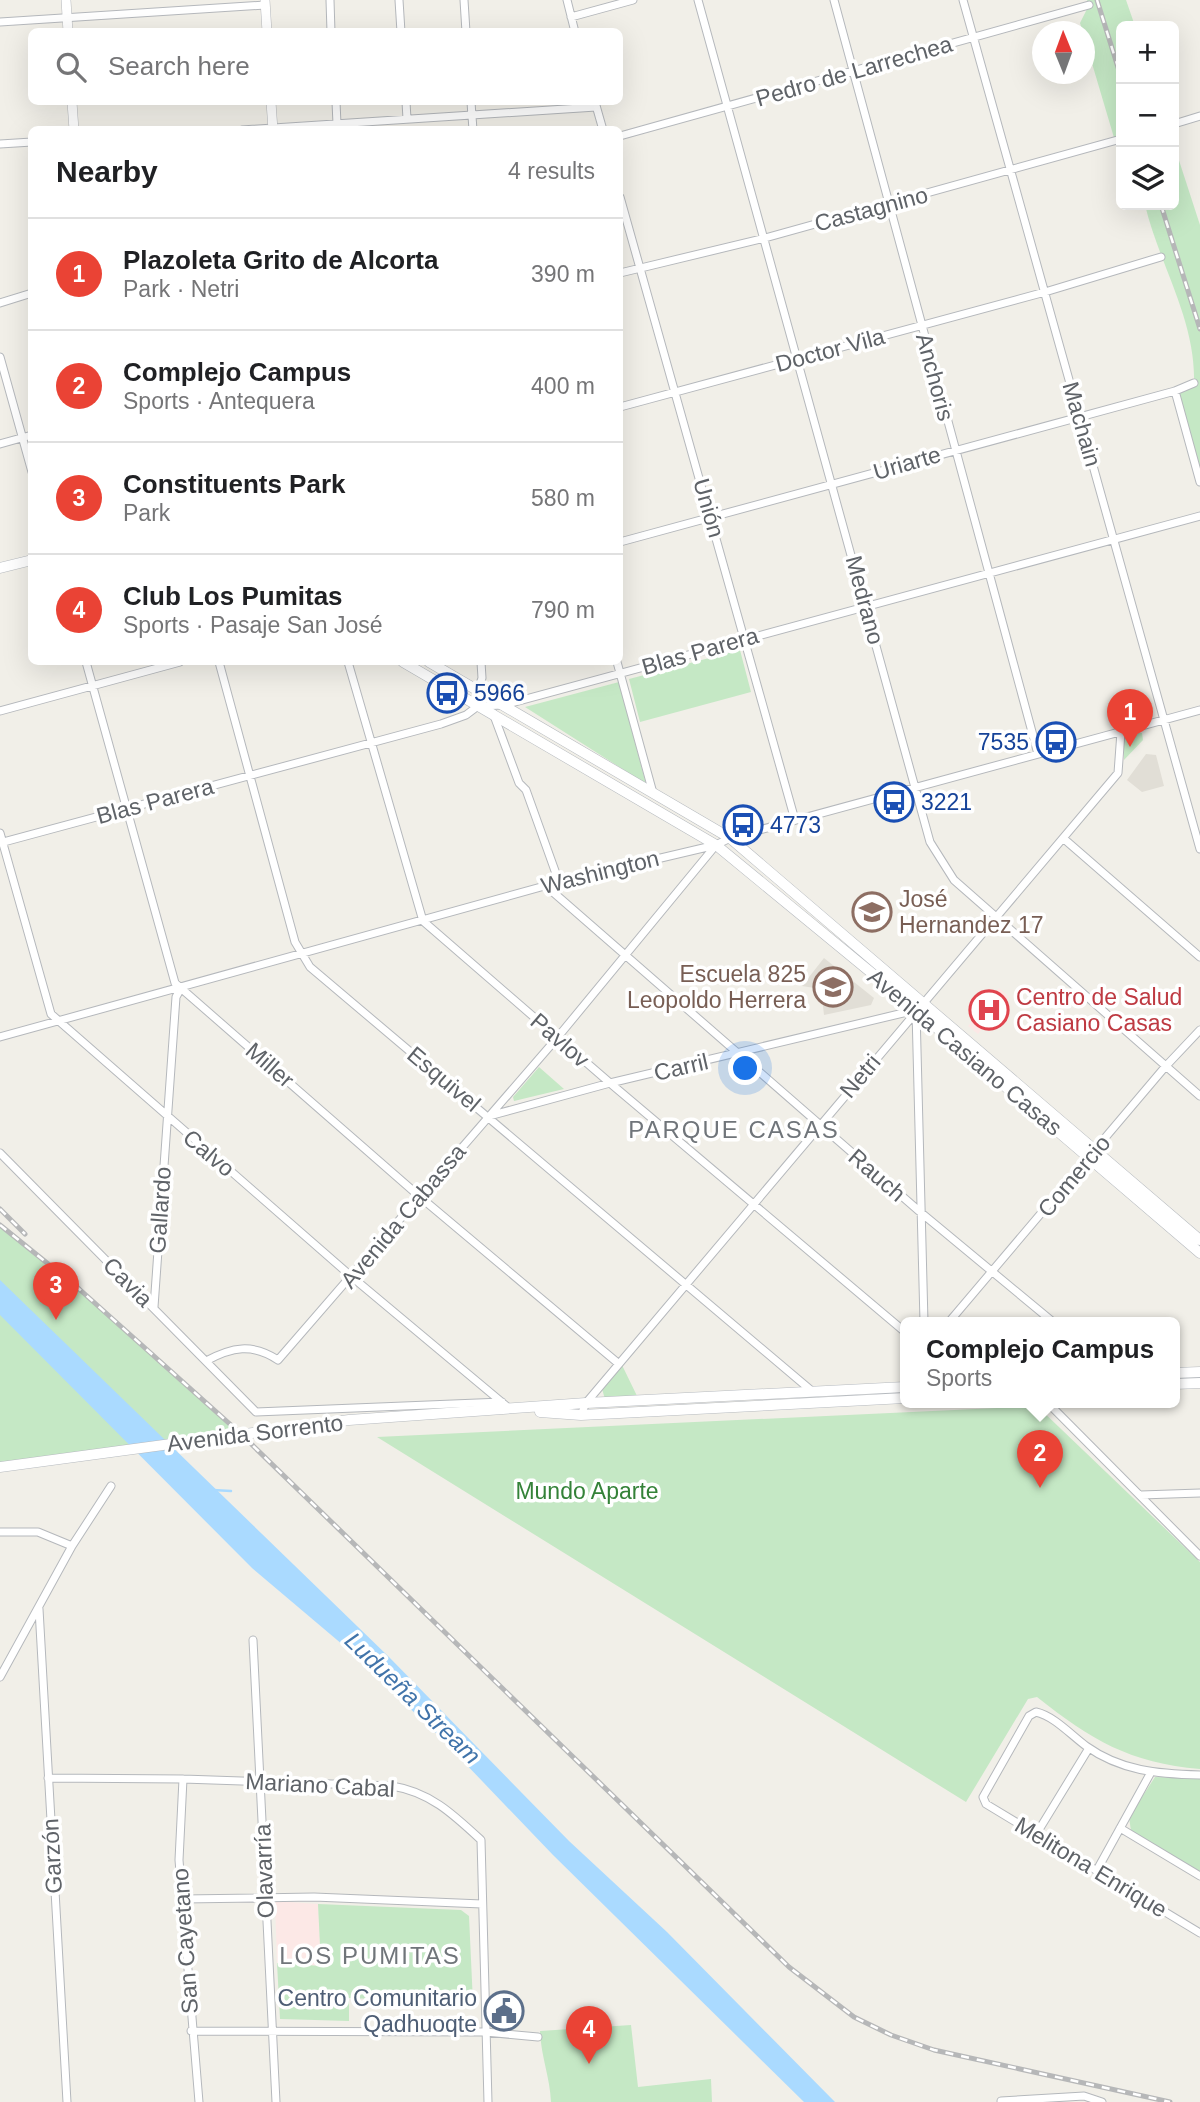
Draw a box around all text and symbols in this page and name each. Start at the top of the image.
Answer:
north arrow [1032,21,1095,84]
map controls [1116,21,1179,210]
button: + [1116,21,1179,84]
search box [28,28,623,105]
street label: Pedro de Larrechea [753,30,955,112]
icon: search [52,48,90,86]
text: Search here [108,51,250,81]
button: − [1116,84,1179,147]
button: layers [1116,147,1179,210]
text: Nearby [56,155,158,188]
text: 4 results [508,158,595,184]
street label: Castagnino [811,181,931,237]
text: Plazoleta Grito de Alcorta [123,245,438,275]
text: 1 [73,261,85,287]
text: 390 m [531,261,595,287]
text: Park · Netri [123,276,239,302]
street label: Doctor Vila [773,323,888,377]
street label: Anchoris [911,330,959,424]
text: Complejo Campus [123,357,351,387]
text: 2 [73,373,85,399]
text: 400 m [531,373,595,399]
street label: Machain [1058,379,1106,469]
text: Sports · Antequera [123,388,315,414]
street label: Uriarte [870,441,944,485]
text: Constituents Park [123,469,346,499]
street label: Unión [688,476,730,540]
text: 3 [73,485,85,511]
text: 580 m [531,485,595,511]
text: Park [123,500,170,526]
street label: Medrano [841,553,889,647]
text: Club Los Pumitas [123,581,343,611]
text: 4 [73,597,85,623]
text: 790 m [531,597,595,623]
text: Sports · Pasaje San José [123,612,383,638]
street label: Blas Parera [639,622,762,680]
bus stop icon: 5966 [426,672,468,714]
place label: 5966 [474,680,525,706]
pin: 1 [1107,689,1153,747]
bus stop icon: 7535 [1035,721,1077,763]
place label: 7535 [978,729,1029,755]
street label: Blas Parera [94,773,217,829]
bus stop icon: 3221 [873,781,915,823]
place label: 3221 [921,789,972,815]
bus stop icon: 4773 [722,804,764,846]
place label: 4773 [770,812,821,838]
street label: Washington [538,845,662,899]
place label: José Hernandez 17 [899,886,1044,938]
school or university icon: José Hernandez 17 [851,891,893,933]
place label: Escuela 825 Leopoldo Herrera [627,961,806,1013]
street label: Avenida Casiano Casas [863,963,1067,1141]
school or university icon: Escuela 825 Leopoldo Herrera [812,966,854,1008]
place label: Centro de Salud Casiano Casas [1016,984,1182,1036]
hospital icon: Centro de Salud Casiano Casas [968,989,1010,1031]
street label: Pavlov [525,1008,595,1073]
street label: Miller [241,1037,300,1093]
street label: Esquivel [402,1041,486,1117]
street label: Carril [651,1048,711,1086]
street label: Netri [834,1049,886,1103]
your location [728,1051,762,1085]
district label: PARQUE CASAS [628,1116,840,1143]
street label: Calvo [178,1124,240,1182]
street label: Comercio [1032,1130,1116,1222]
street label: Avenida Cabassa [335,1139,471,1293]
street label: Rauch [843,1143,911,1207]
street label: Gallardo [144,1166,176,1254]
street label: Cavia [98,1252,158,1312]
pin: 3 [33,1262,79,1320]
popup [900,1317,1180,1408]
text: Complejo Campus [926,1334,1154,1364]
text: Sports [926,1365,992,1391]
street label: Avenida Sorrento [165,1409,345,1457]
pin: 2 [1017,1430,1063,1488]
park label: Mundo Aparte [515,1478,659,1504]
water label: Ludueña Stream [340,1627,486,1769]
street label: Mariano Cabal [245,1768,395,1802]
street label: Melitona Enrique [1010,1811,1172,1923]
street label: Garzón [37,1818,67,1894]
street label: Olavarría [249,1823,279,1919]
street label: San Cayetano [167,1867,203,2015]
district label: LOS PUMITAS [279,1942,461,1969]
place label: Centro Comunitario Qadhuoqte [278,1985,477,2037]
public building icon: Centro Comunitario Qadhuoqte [483,1990,525,2032]
pin: 4 [566,2006,612,2064]

